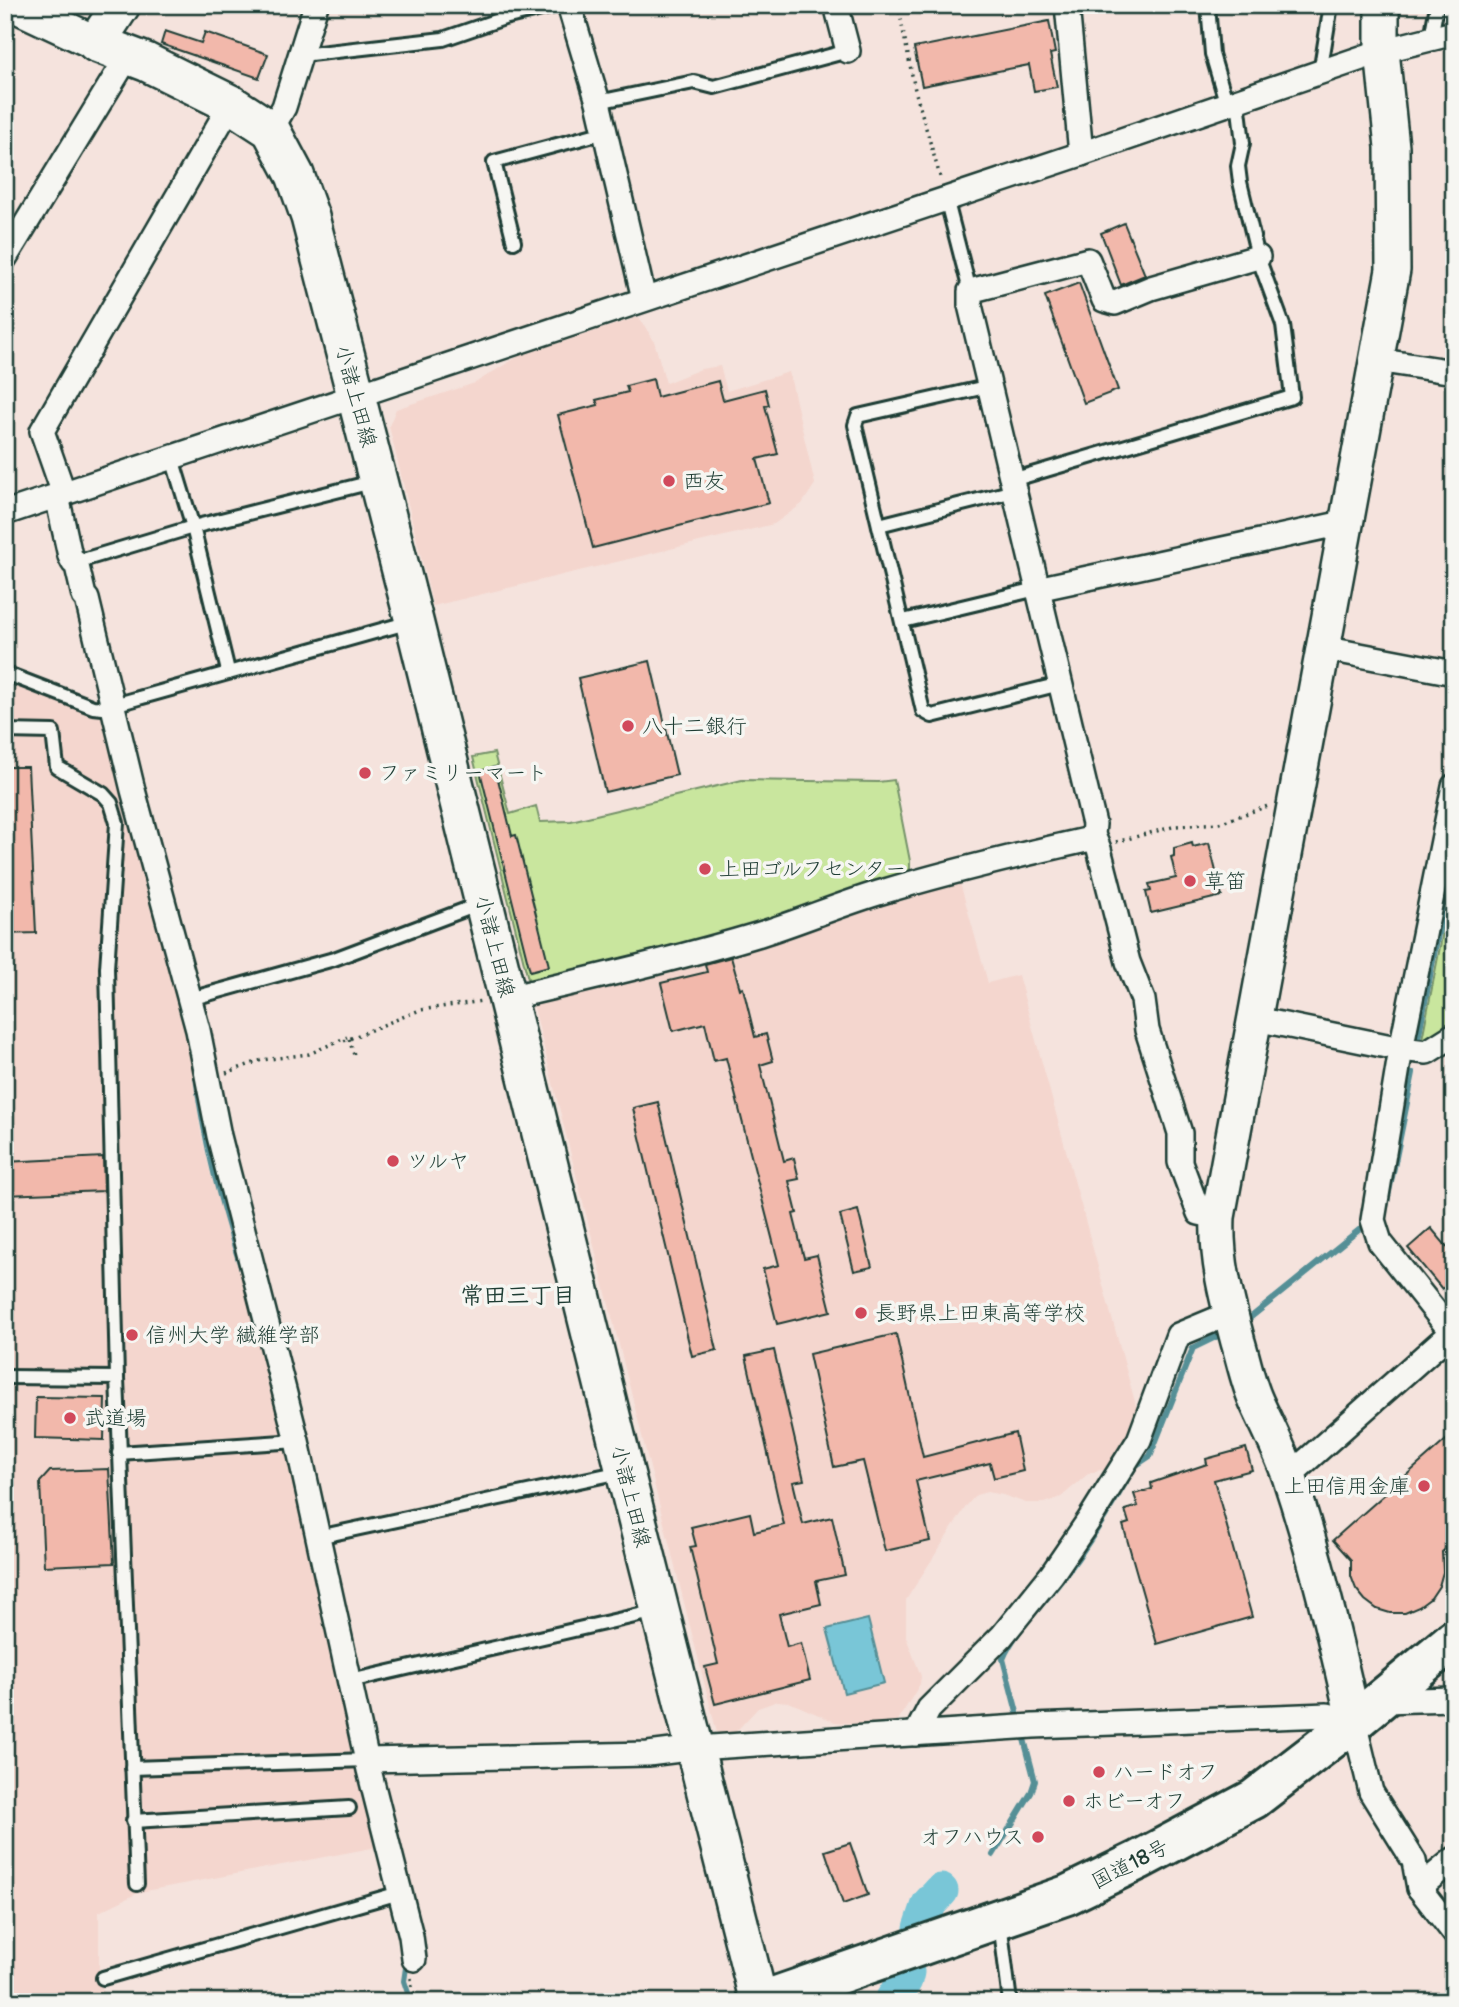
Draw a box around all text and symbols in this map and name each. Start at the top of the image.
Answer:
street label: 小諸上田線 [330,342,381,450]
place label: 西友 [683,469,725,494]
marker: 西友 [661,473,677,489]
place label: 八十二銀行 [642,714,747,739]
marker: 八十二銀行 [620,718,636,734]
place label: ファミリーマート [379,761,547,786]
marker: ファミリーマート [357,765,373,781]
place label: 上田ゴルフセンター [719,857,906,882]
marker: 上田ゴルフセンター [697,861,713,877]
place label: 草笛 [1204,869,1246,894]
marker: 草笛 [1182,873,1198,889]
street label: 小諸上田線 [470,892,519,1000]
place label: ツルヤ [407,1149,469,1174]
marker: ツルヤ [385,1153,401,1169]
district label: 常田三丁目 [461,1282,576,1310]
place label: 長野県上田東高等学校 [875,1301,1085,1326]
marker: 長野県上田東高等学校 [853,1305,869,1321]
place label: 信州大学 繊維学部 [146,1323,320,1348]
marker: 信州大学 繊維学部 [124,1327,140,1343]
place label: 武道場 [84,1406,147,1431]
marker: 武道場 [62,1410,78,1426]
street label: 小諸上田線 [606,1442,655,1550]
place label: 上田信用金庫 [1284,1474,1410,1499]
marker: 上田信用金庫 [1416,1478,1432,1494]
place label: ハードオフ [1113,1760,1218,1785]
marker: ハードオフ [1091,1764,1107,1780]
place label: ホビーオフ [1083,1789,1186,1814]
marker: ホビーオフ [1061,1793,1077,1809]
place label: オフハウス [920,1825,1024,1850]
marker: オフハウス [1030,1829,1046,1845]
street label: 国道18号 [1087,1834,1173,1895]

